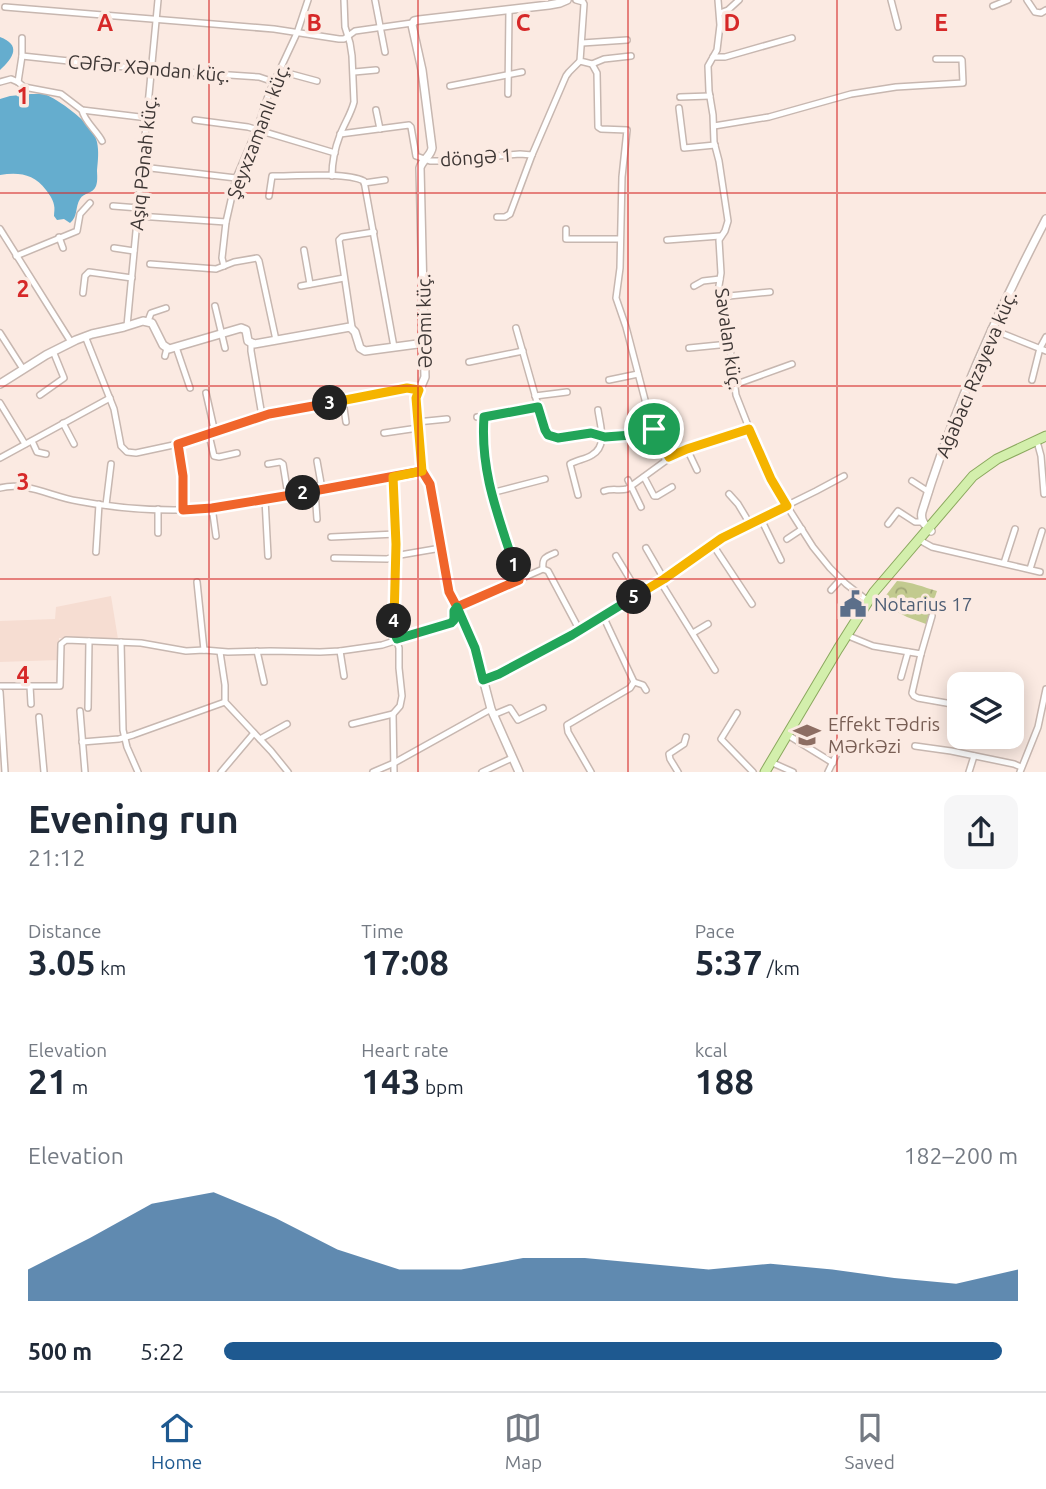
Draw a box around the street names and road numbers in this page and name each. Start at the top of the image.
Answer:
street label: Cəfər Xəndan küç. [67,50,231,86]
street label: Şeyxzamanlı küç. [222,60,294,202]
street label: Aşıq Pənah küç. [125,94,161,232]
street label: döngə 1 [439,144,513,170]
street label: Əcəmi küç. [412,273,436,369]
street label: Savalan küç. [711,287,747,391]
street label: Ağabacı Rzayeva küç. [931,287,1021,461]

